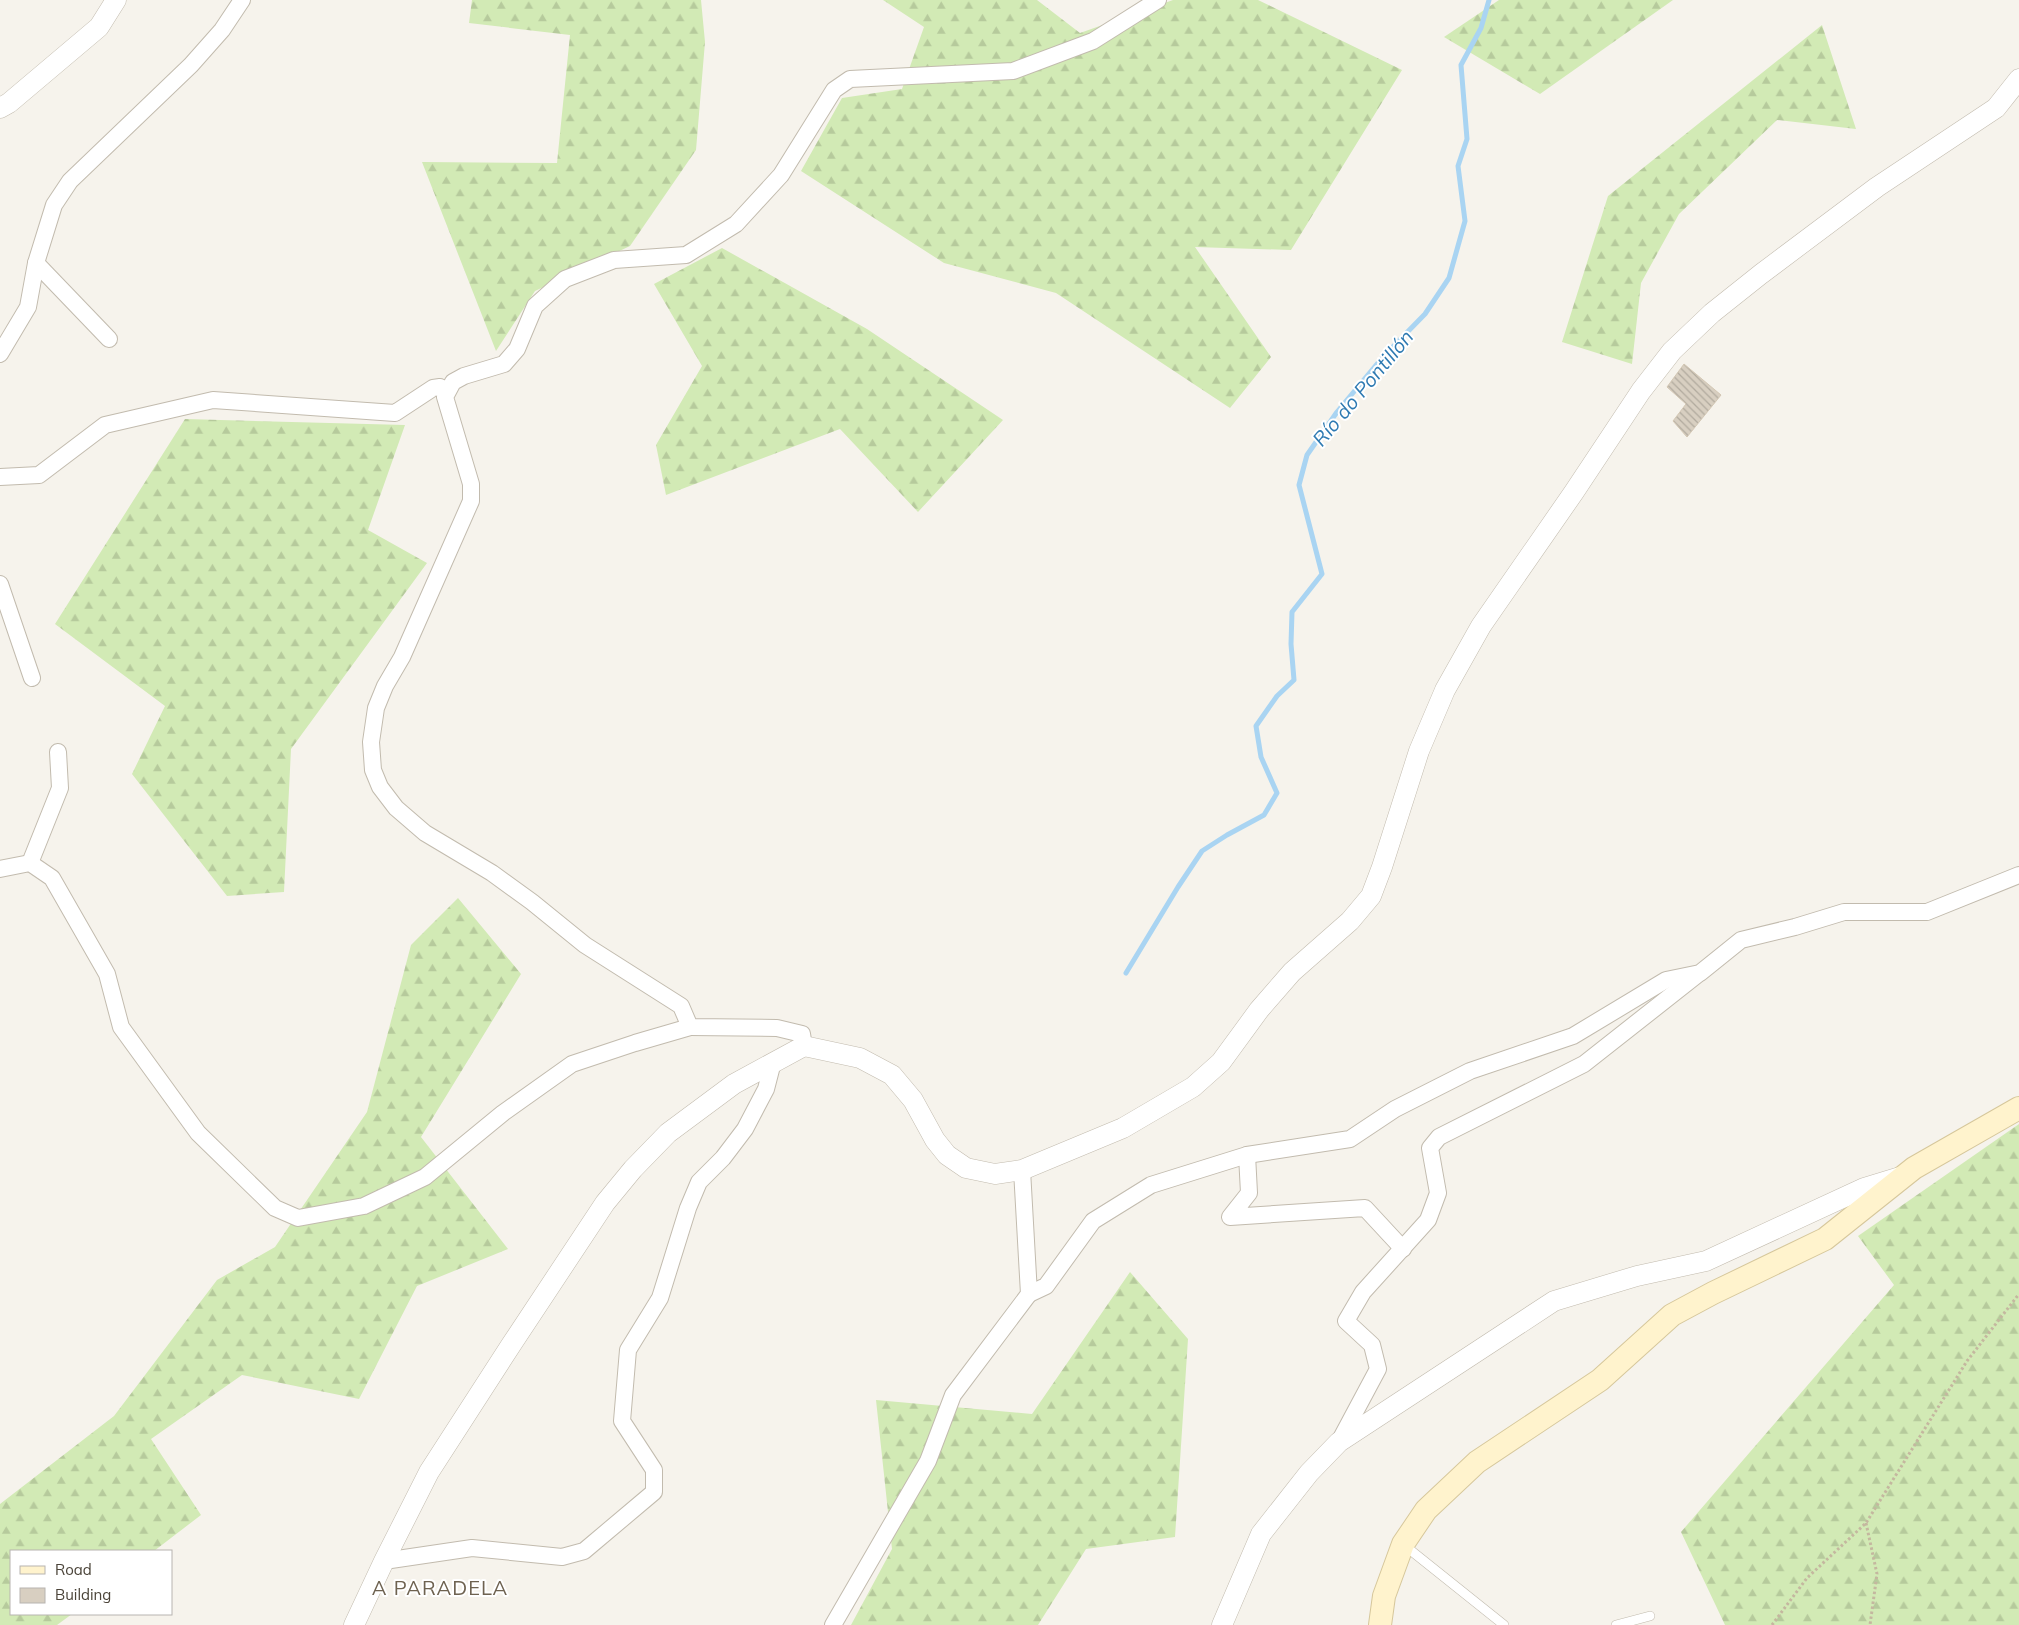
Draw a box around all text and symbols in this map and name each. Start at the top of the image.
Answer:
water label: Río do Pontillón [1307,324,1418,451]
legend [10,1550,172,1615]
text: Road [55,1560,92,1579]
district label: A PARADELA [372,1575,508,1600]
text: Building [55,1585,111,1604]

